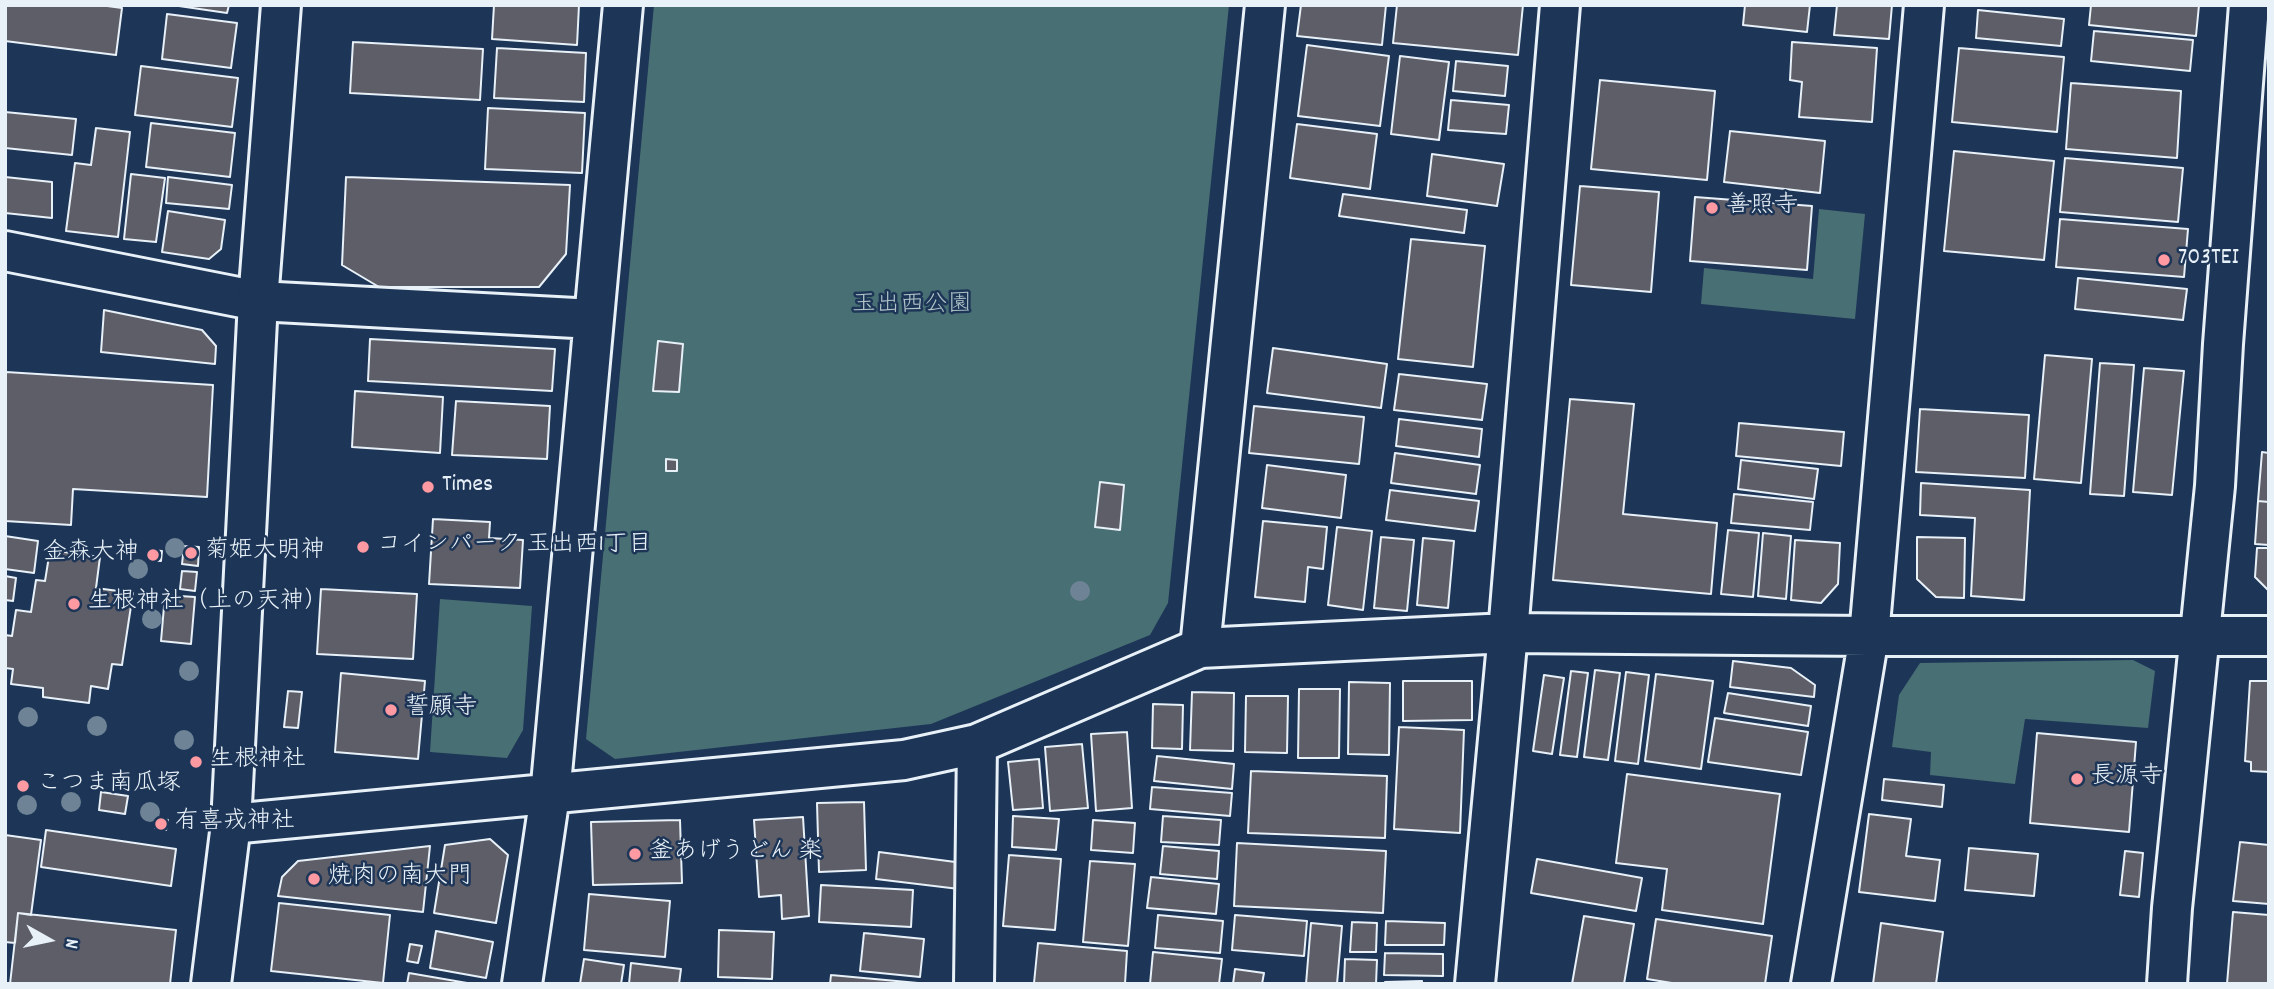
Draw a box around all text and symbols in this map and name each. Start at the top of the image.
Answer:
place label: 善照寺 [1726,194,1798,222]
marker: 善照寺 [1704,200,1720,216]
place label: 703TEI [2178,246,2239,274]
marker: 703TEI [2156,252,2172,268]
park label: 玉出西公園 [852,293,972,321]
place label: Times [442,473,493,501]
marker: Times [420,479,436,495]
place label: コインパーク 玉出西1丁目 [377,533,652,561]
place label: 菊姫大明神 [205,539,325,567]
marker: コインパーク 玉出西1丁目 [355,539,371,555]
place label: 金森大神 [43,541,139,569]
marker: 菊姫大明神 [183,545,199,561]
marker: 金森大神 [145,547,161,563]
place label: 生根神社（上の天神） [88,590,328,618]
marker: 生根神社（上の天神） [66,596,82,612]
place label: 誓願寺 [405,696,477,724]
marker: 誓願寺 [383,702,399,718]
place label: 生根神社 [210,748,306,776]
marker: 生根神社 [188,754,204,770]
place label: 長源寺 [2091,765,2163,793]
marker: 長源寺 [2069,771,2085,787]
place label: こつま南瓜塚 [37,772,181,800]
marker: こつま南瓜塚 [15,778,31,794]
place label: 有喜戎神社 [175,810,295,838]
marker: 有喜戎神社 [153,816,169,832]
place label: 釜あげうどん 楽 [649,840,822,868]
marker: 釜あげうどん 楽 [627,846,643,862]
place label: 焼肉の南大門 [328,865,472,893]
marker: 焼肉の南大門 [306,871,322,887]
north arrow [14,905,84,975]
text: N [56,937,84,950]

